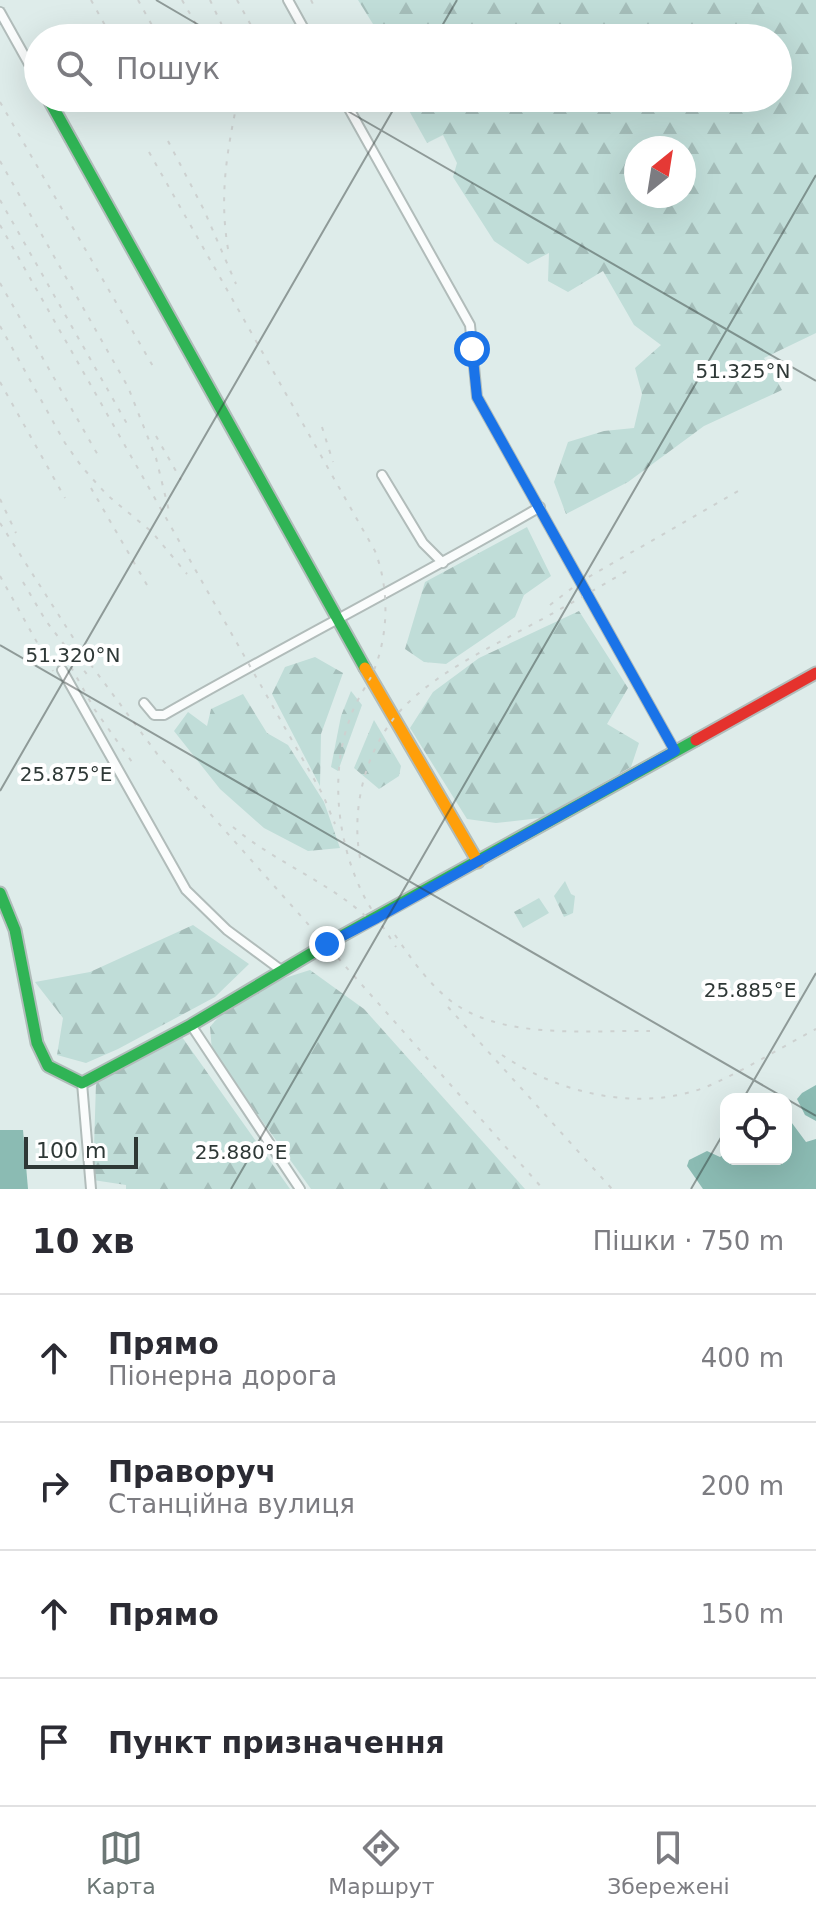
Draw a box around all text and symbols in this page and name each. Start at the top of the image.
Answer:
search box [24,24,792,112]
icon: search [52,46,96,90]
text: Пошук [116,51,220,86]
north arrow [624,136,696,208]
route start [454,331,490,367]
text: 51.325°N [696,359,790,383]
text: 51.320°N [26,643,120,667]
text: 25.875°E [20,762,112,786]
route end [309,926,345,962]
text: 25.885°E [704,978,796,1002]
map controls [720,1093,792,1165]
button: locate [720,1093,792,1165]
scale bar [24,1133,138,1169]
text: 100 m [36,1138,106,1163]
text: 25.880°E [195,1140,287,1164]
text: 10 хв [32,1221,135,1261]
text: Пішки · 750 m [593,1226,784,1256]
text: Прямо [108,1326,219,1361]
icon: ahead [32,1336,76,1380]
text: 400 m [701,1343,784,1373]
text: Піонерна дорога [108,1361,337,1391]
text: Праворуч [108,1454,276,1489]
icon: right [32,1464,76,1508]
text: 200 m [701,1471,784,1501]
text: Станційна вулиця [108,1489,355,1519]
icon: ahead [32,1592,76,1636]
text: Прямо [108,1597,219,1632]
text: 150 m [701,1599,784,1629]
icon: arrive [32,1720,76,1764]
text: Пункт призначення [108,1725,445,1760]
tab: Карта [86,1826,156,1899]
tab: Маршрут [328,1826,435,1899]
tab: Збережені [607,1826,730,1899]

